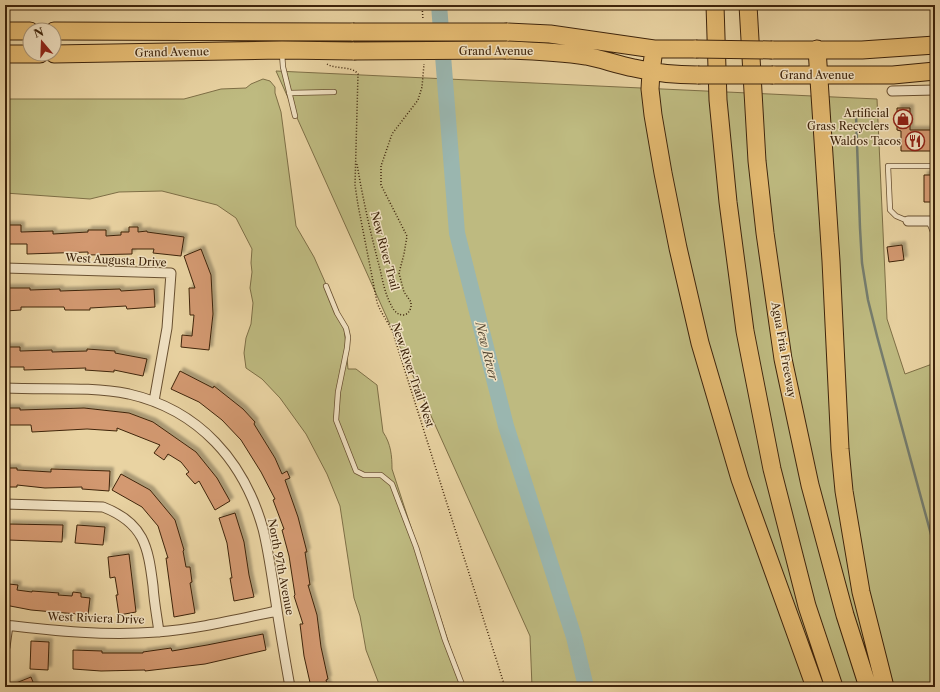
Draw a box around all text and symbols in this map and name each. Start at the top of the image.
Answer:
north arrow [22,22,62,62]
text: N [32,24,46,41]
street label: Grand Avenue [135,44,209,60]
street label: Grand Avenue [459,44,533,58]
street label: Grand Avenue [780,68,854,82]
place label: Artificial Grass Recyclers [807,106,890,133]
shop icon: Artificial Grass Recyclers [892,108,914,130]
restaurant icon: Waldos Tacos [904,130,926,152]
place label: Waldos Tacos [829,134,901,148]
street label: New River Trail [368,210,402,293]
street label: West Augusta Drive [64,250,167,270]
street label: Agua Fria Freeway [768,300,799,400]
water label: New River [472,319,502,383]
street label: New River Trail West [389,321,437,429]
street label: North 97th Avenue [265,518,297,616]
street label: West Riviera Drive [46,609,145,627]

